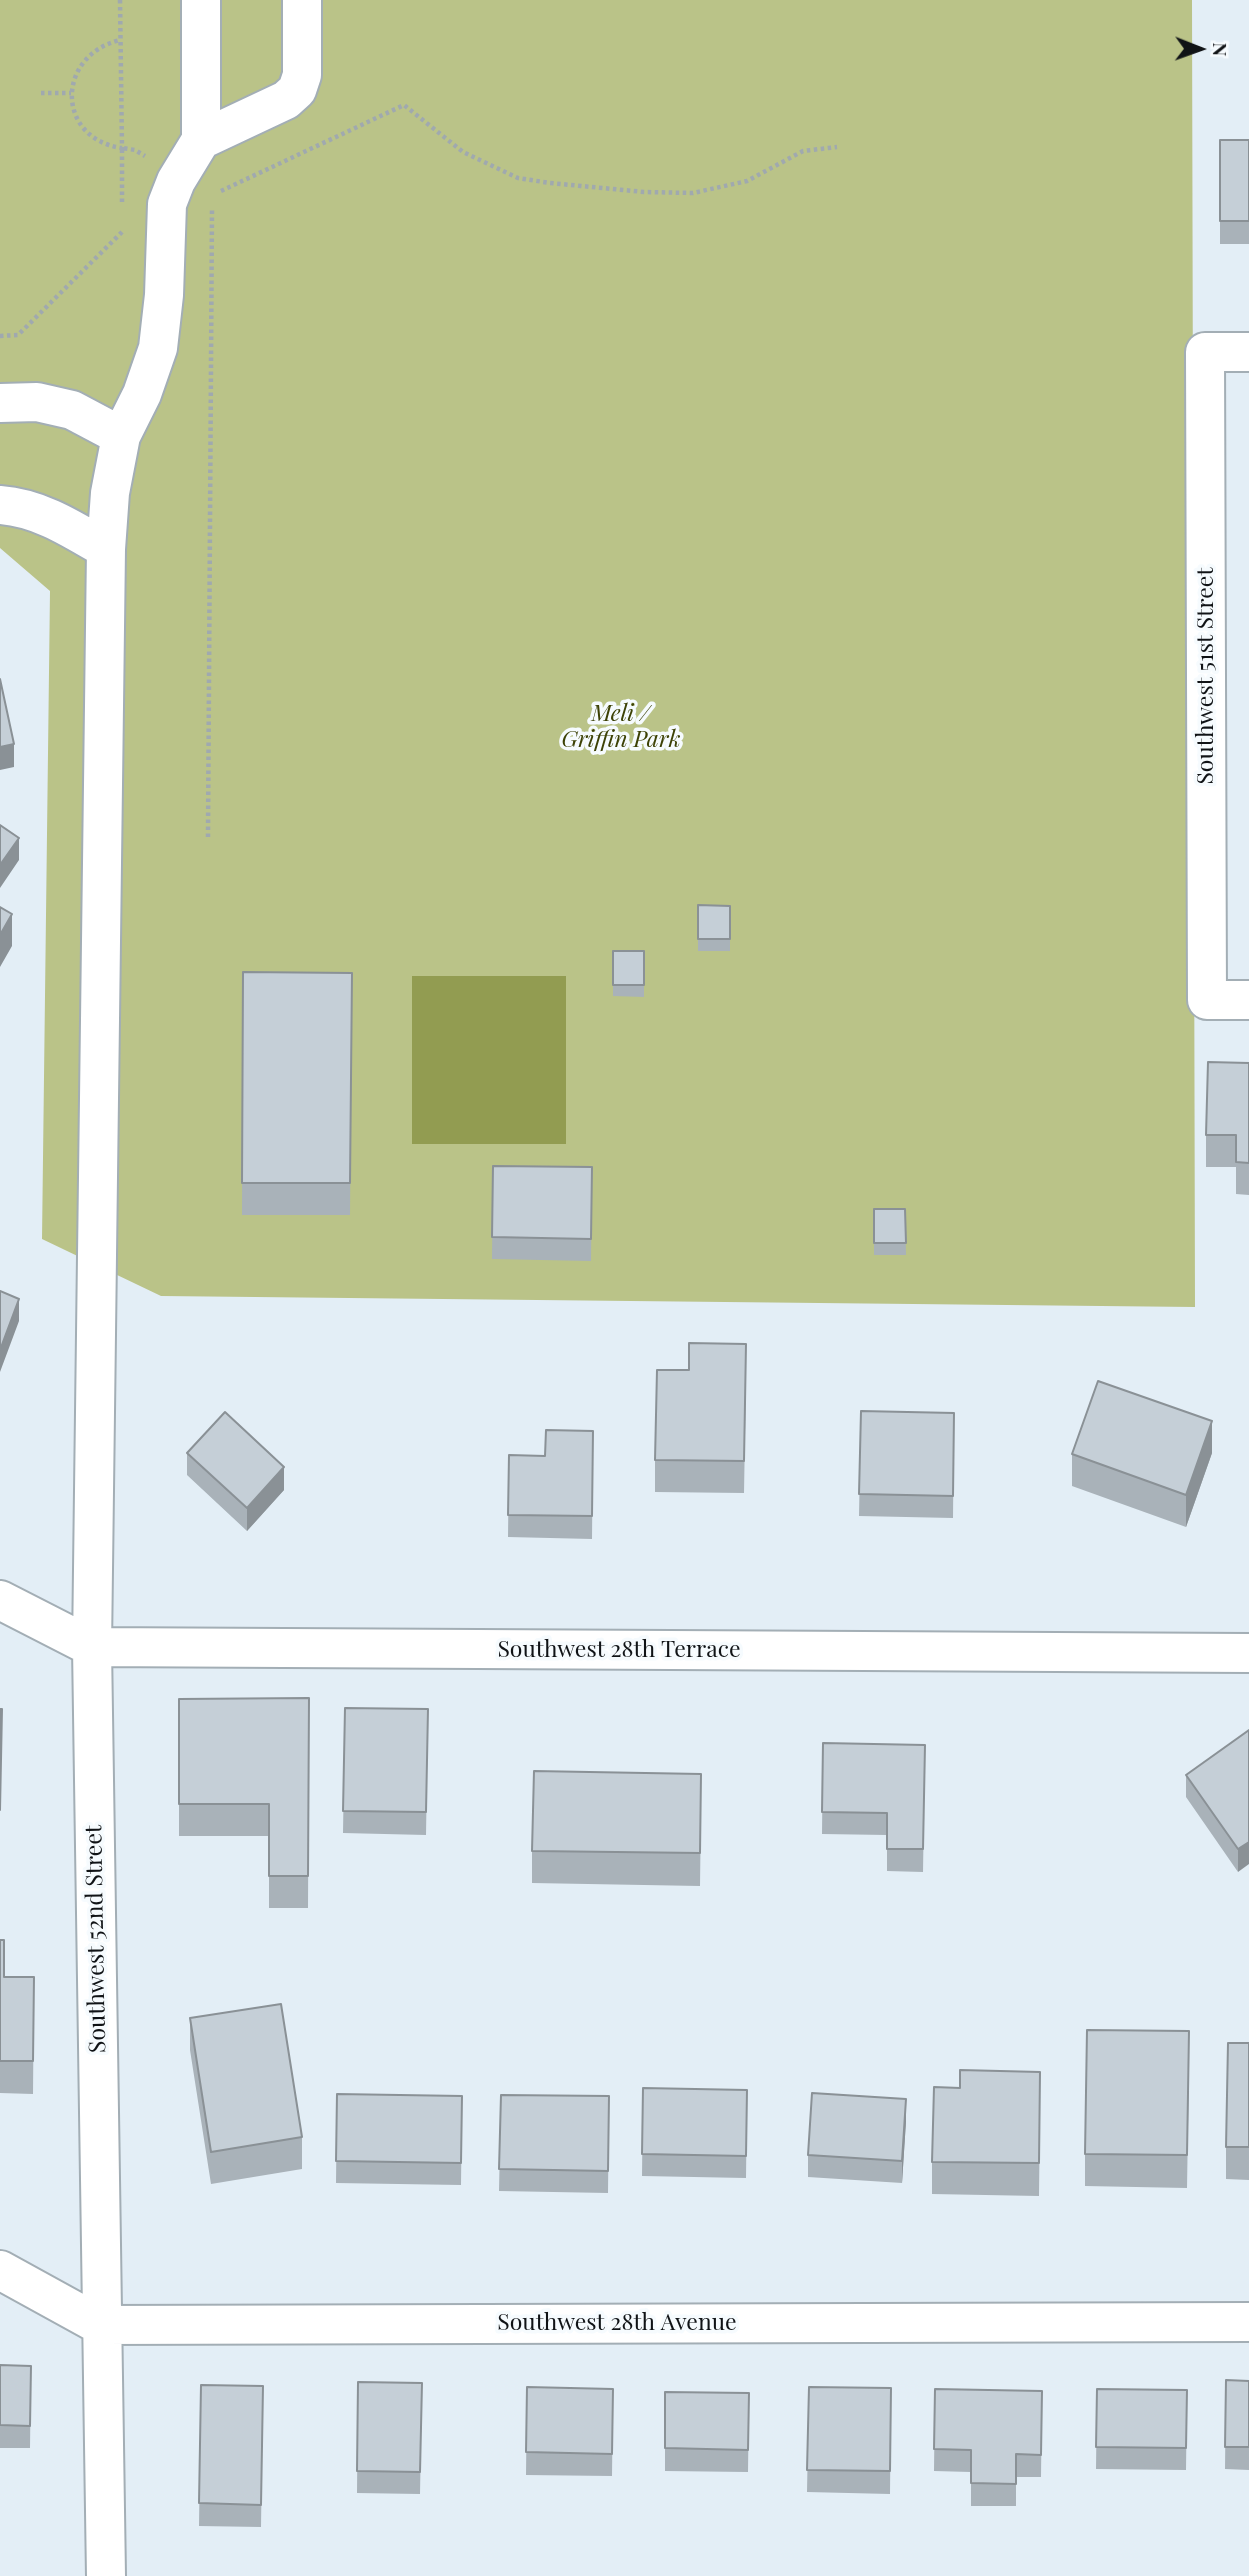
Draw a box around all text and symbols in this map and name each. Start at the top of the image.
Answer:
north arrow [1165,14,1235,84]
text: N [1208,42,1234,56]
street label: Southwest 51st Street [1192,567,1220,785]
park label: Meli / Griffin Park [561,700,681,754]
street label: Southwest 28th Terrace [497,1636,741,1664]
street label: Southwest 52nd Street [80,1825,112,2053]
street label: Southwest 28th Avenue [497,2309,737,2337]

